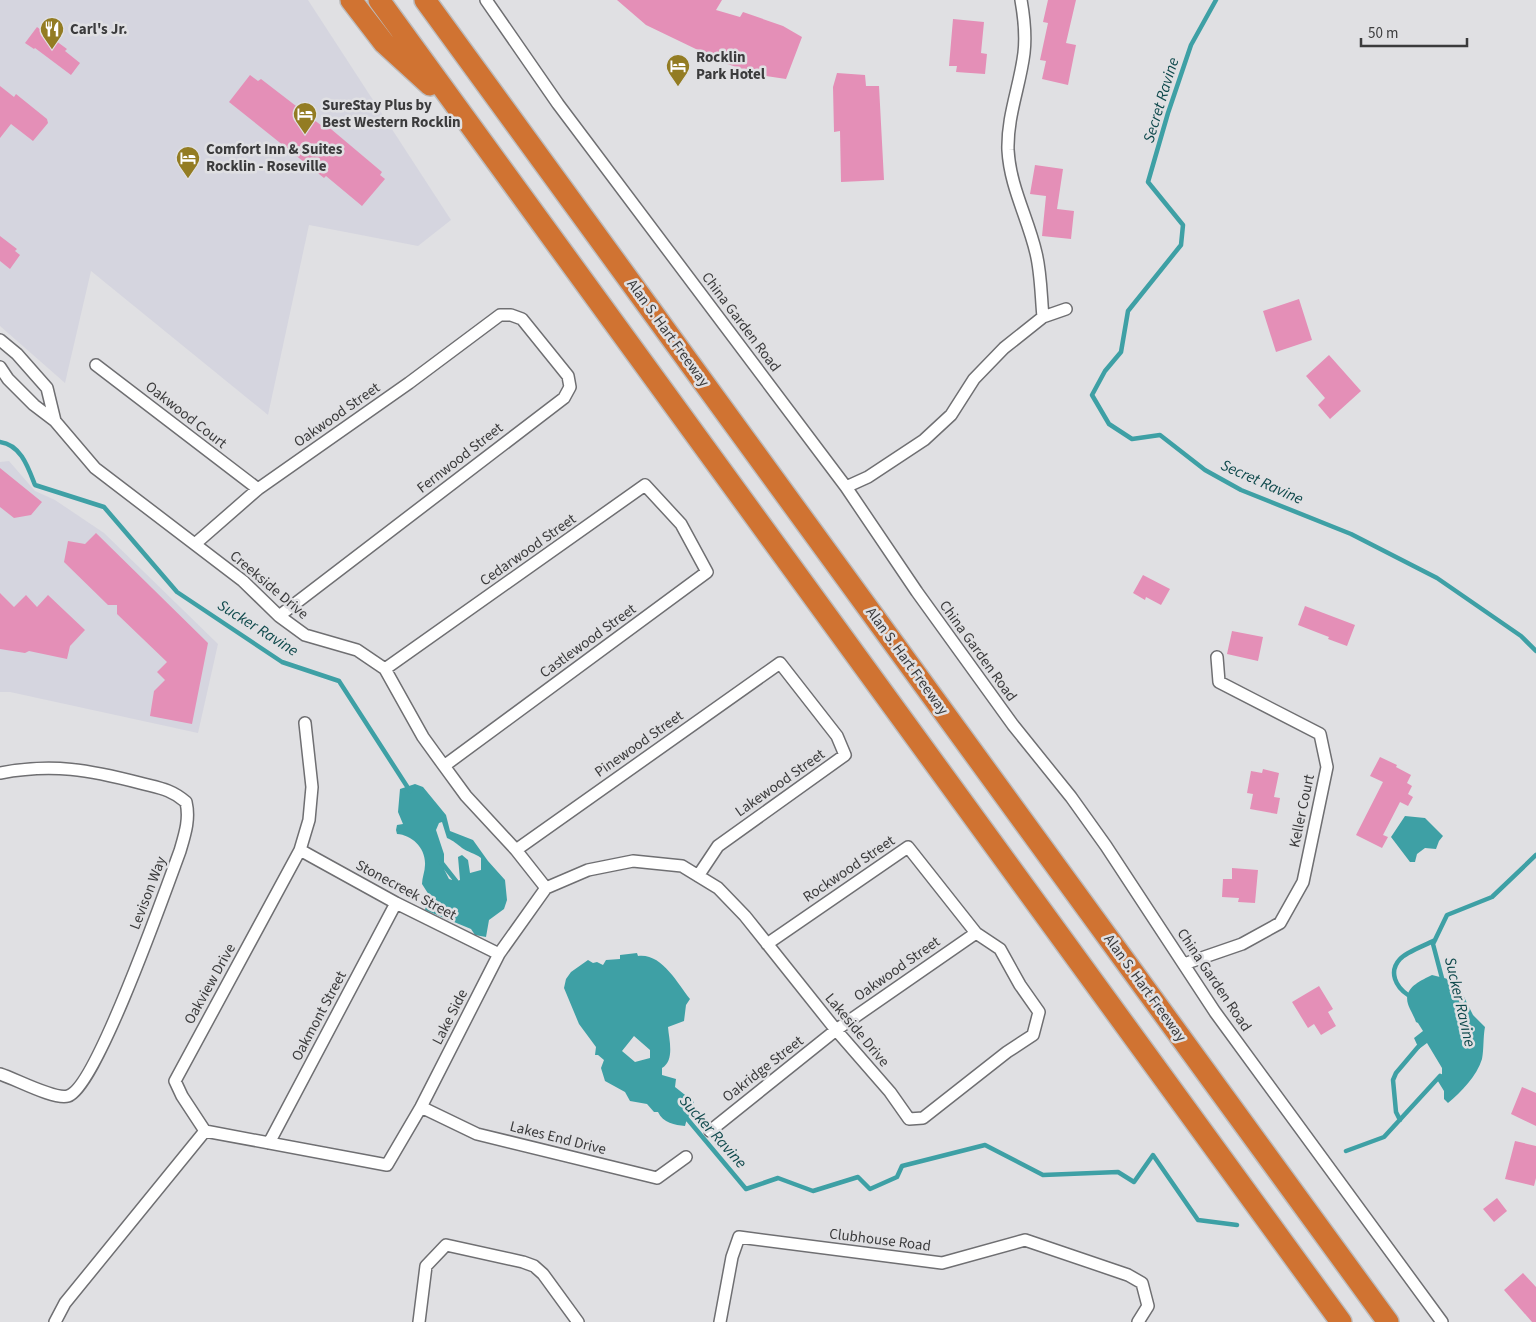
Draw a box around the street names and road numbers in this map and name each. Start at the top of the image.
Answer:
street label: China Garden Road [696,268,786,376]
street label: Alan S. Hart Freeway [622,275,714,391]
street label: Oakwood Court [141,376,231,454]
street label: Oakwood Street [290,377,384,453]
street label: Fernwood Street [413,418,507,498]
street label: Cedarwood Street [476,509,580,591]
street label: Creekside Drive [225,546,313,624]
street label: China Garden Road [934,596,1022,706]
street label: Castlewood Street [536,599,640,683]
street label: Alan S. Hart Freeway [861,603,953,719]
street label: Pinewood Street [590,706,688,782]
street label: Lakewood Street [731,744,829,822]
street label: Keller Court [1284,772,1320,850]
street label: Rockwood Street [799,830,899,908]
street label: Levison Way [124,853,172,933]
street label: Stonecreek Street [352,855,460,925]
street label: China Garden Road [1172,924,1256,1036]
street label: Alan S. Hart Freeway [1099,930,1191,1046]
street label: Oakwood Street [850,931,944,1007]
street label: Oakview Drive [179,940,241,1028]
street label: Oakmont Street [286,967,352,1065]
street label: Lake Side [427,986,473,1048]
street label: Lakeside Drive [820,989,894,1071]
street label: Oakridge Street [718,1031,808,1107]
street label: Lakes End Drive [508,1116,608,1160]
street label: Clubhouse Road [828,1223,932,1257]

